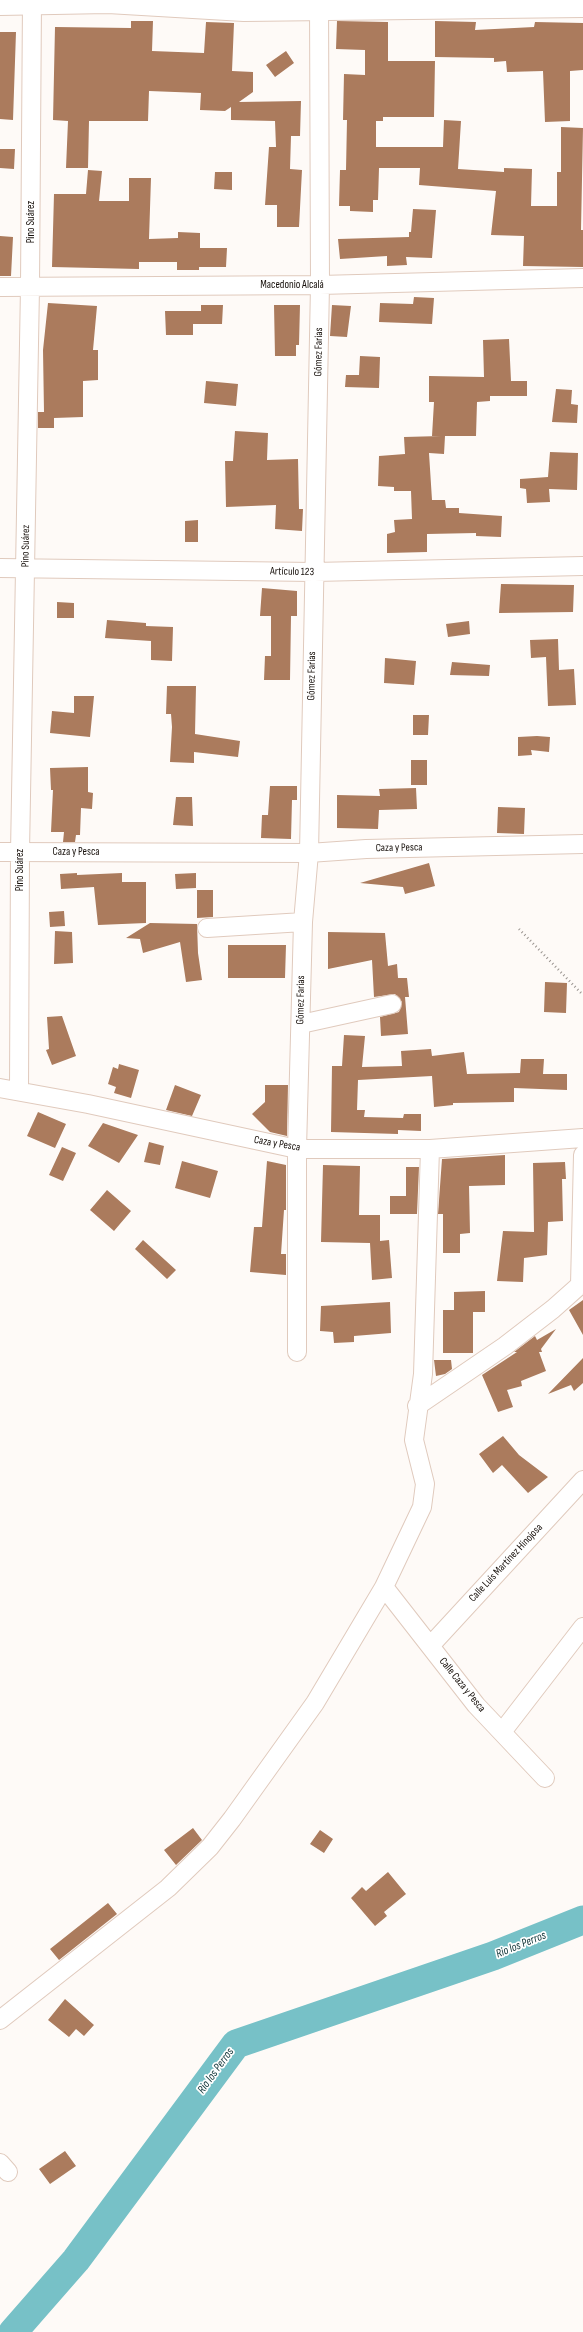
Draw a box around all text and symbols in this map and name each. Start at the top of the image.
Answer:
street label: Pino Suárez [24,201,38,243]
street label: Macedonio Alcalá [260,278,324,292]
street label: Gómez Farias [312,327,326,377]
street label: Pino Suárez [19,525,33,567]
street label: Artículo 123 [270,565,314,579]
street label: Gómez Farias [305,651,319,701]
street label: Caza y Pesca [375,841,423,855]
street label: Caza y Pesca [53,845,99,859]
street label: Pino Suárez [13,849,27,891]
street label: Gómez Farias [294,975,308,1025]
street label: Caza y Pesca [253,1133,301,1155]
street label: Calle Luis Martínez Hinojosa [466,1521,546,1605]
street label: Calle Caza y Pesca [436,1655,488,1715]
water label: Rio los Perros [494,1928,548,1962]
water label: Rio los Perros [195,2045,237,2097]

